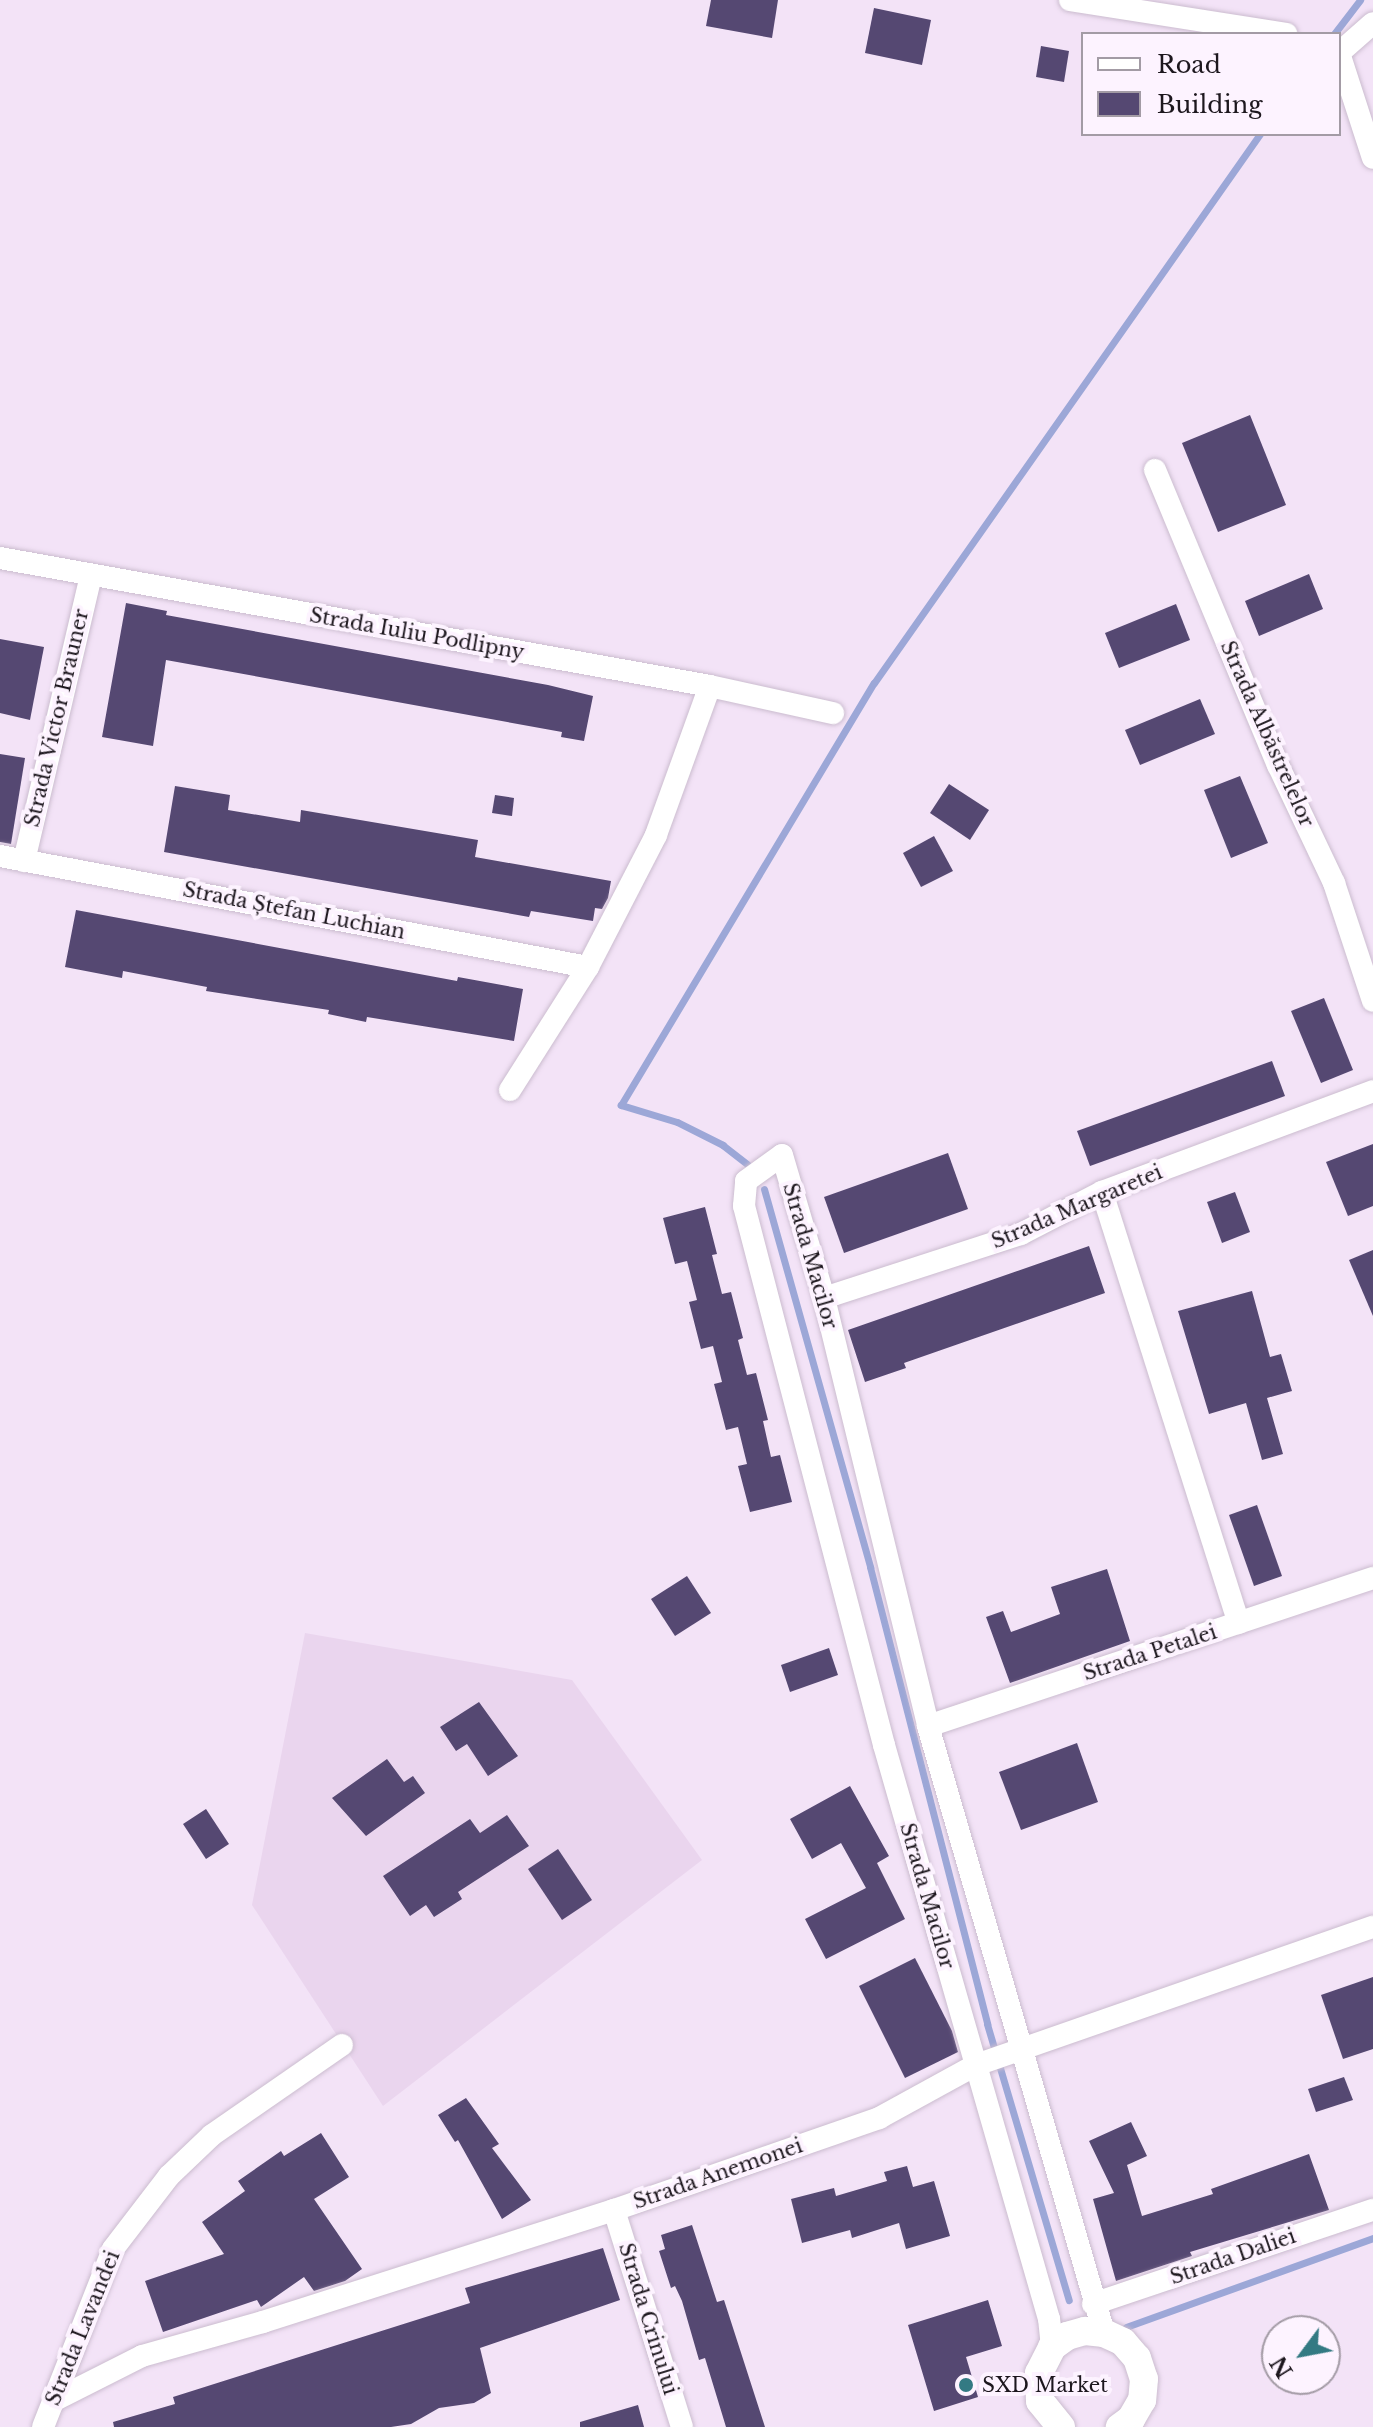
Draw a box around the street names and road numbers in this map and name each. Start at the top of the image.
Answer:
street label: Strada Iuliu Podlipny [308,603,526,665]
street label: Strada Victor Brauner [20,606,94,830]
street label: Strada Albăstrelelor [1215,637,1319,831]
street label: Strada Ștefan Luchian [181,878,407,944]
street label: Strada Margaretei [988,1160,1166,1254]
street label: Strada Macilor [778,1180,842,1332]
street label: Strada Petalei [1080,1620,1220,1686]
street label: Strada Macilor [895,1820,959,1972]
street label: Strada Anemonei [630,2134,806,2214]
street label: Strada Daliei [1167,2224,1299,2290]
street label: Strada Crinului [613,2240,683,2398]
street label: Strada Lavandei [41,2247,125,2409]

